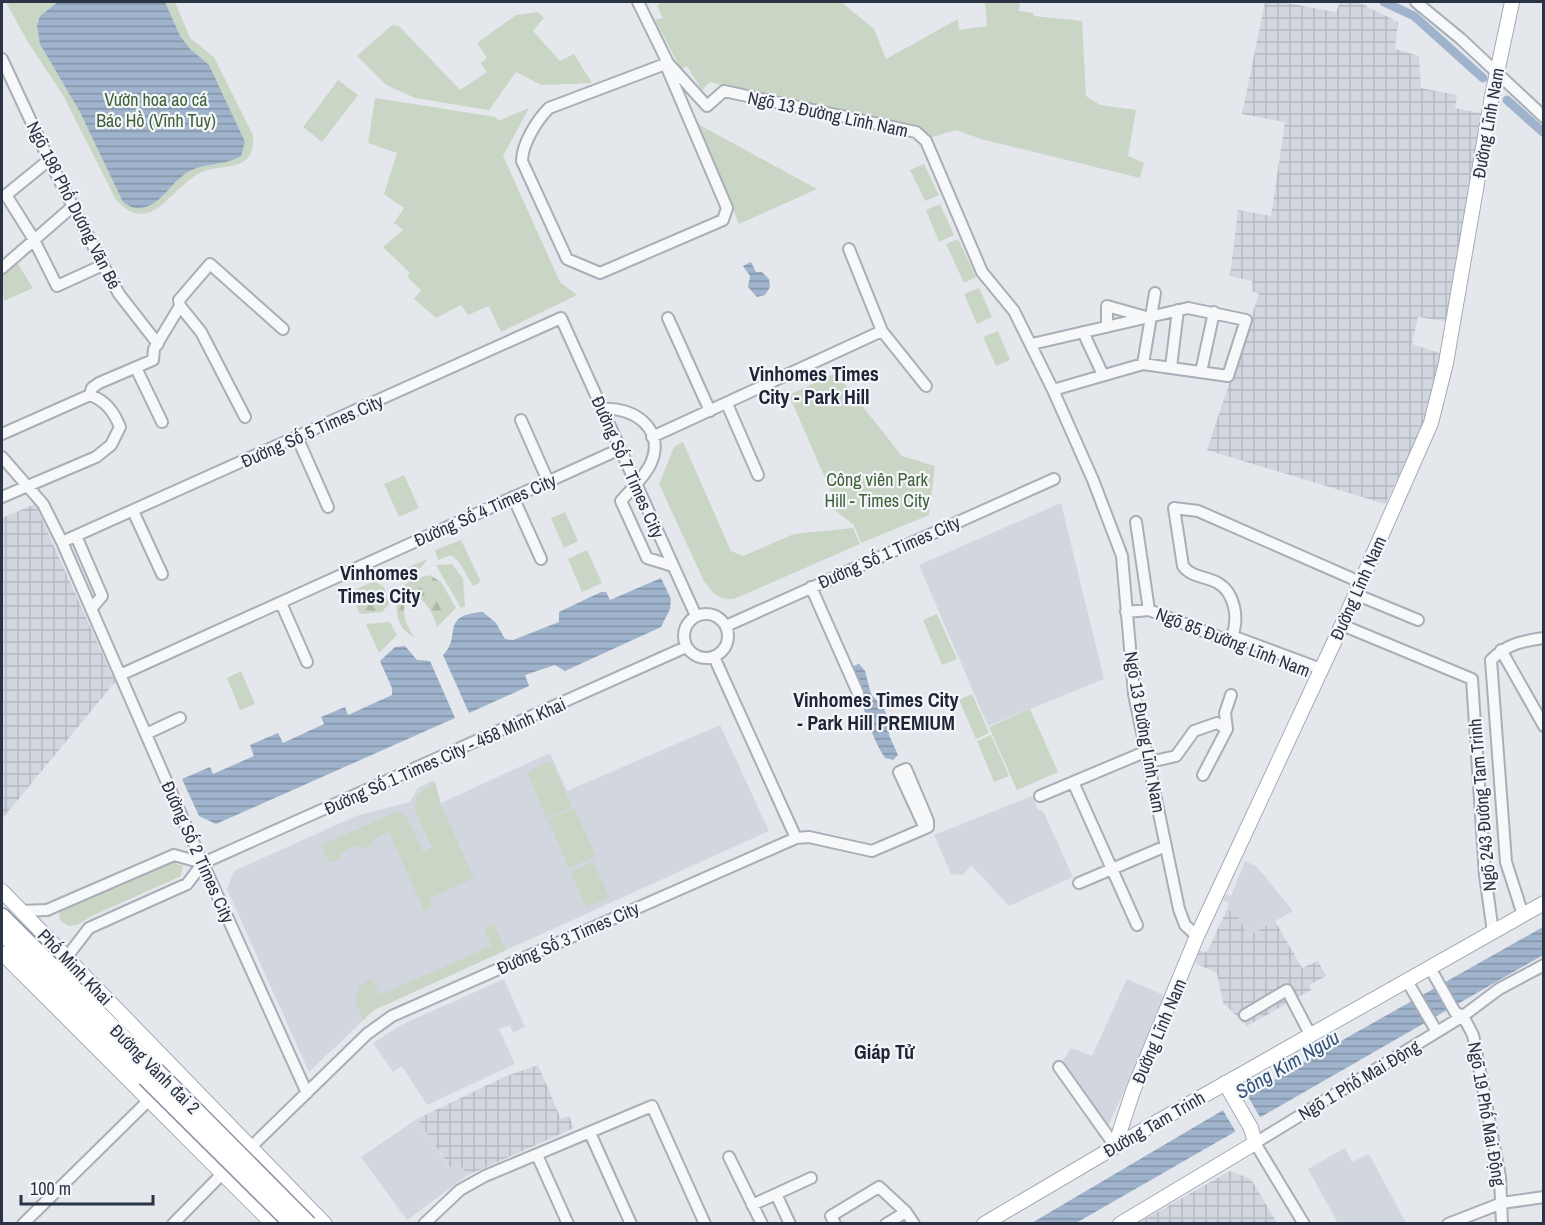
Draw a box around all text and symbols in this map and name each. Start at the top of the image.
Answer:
street label: Đường Lĩnh Nam [1466,66,1510,180]
street label: Ngõ 13 Đường Lĩnh Nam [746,85,910,143]
park label: Vườn hoa ao cá Bác Hồ (Vĩnh Tuy) [96,87,216,133]
street label: Ngõ 198 Phố Dương Văn Bé [21,117,127,293]
district label: Vinhomes Times City - Park Hill [749,360,879,410]
street label: Đường Số 5 Times City [237,388,387,474]
street label: Đường Số 7 Times City [585,392,671,542]
street label: Đường Số 4 Times City [410,467,560,553]
park label: Công viên Park Hill - Times City [824,467,930,513]
street label: Đường Số 1 Times City [814,509,964,595]
street label: Đường Lĩnh Nam [1324,532,1392,644]
district label: Vinhomes Times City [338,559,421,609]
street label: Ngõ 85 Đường Lĩnh Nam [1152,601,1314,683]
street label: Ngõ 13 Đường Lĩnh Nam [1119,649,1171,815]
district label: Vinhomes Times City - Park Hill PREMIUM [793,686,960,736]
street label: Đường Số 1 Times City - 458 Minh Khai [320,691,570,821]
street label: Ngõ 243 Đường Tam Trinh [1462,718,1502,892]
street label: Đường Số 2 Times City [155,777,241,927]
street label: Đường Số 3 Times City [493,895,643,981]
street label: Phố Minh Khai [32,923,118,1011]
street label: Đường Lĩnh Nam [1126,975,1192,1087]
street label: Đường Vành đai 2 [104,1018,206,1120]
water label: Sông Kim Ngưu [1230,1023,1344,1105]
street label: Ngõ 1 Phố Mai Động [1293,1033,1425,1126]
district label: Giáp Tử [854,1038,915,1065]
street label: Ngõ 19 Phố Mai Động [1462,1040,1512,1189]
street label: Đường Tam Trinh [1099,1085,1209,1163]
scale bar [21,1168,153,1206]
text: 100 m [30,1176,71,1201]

